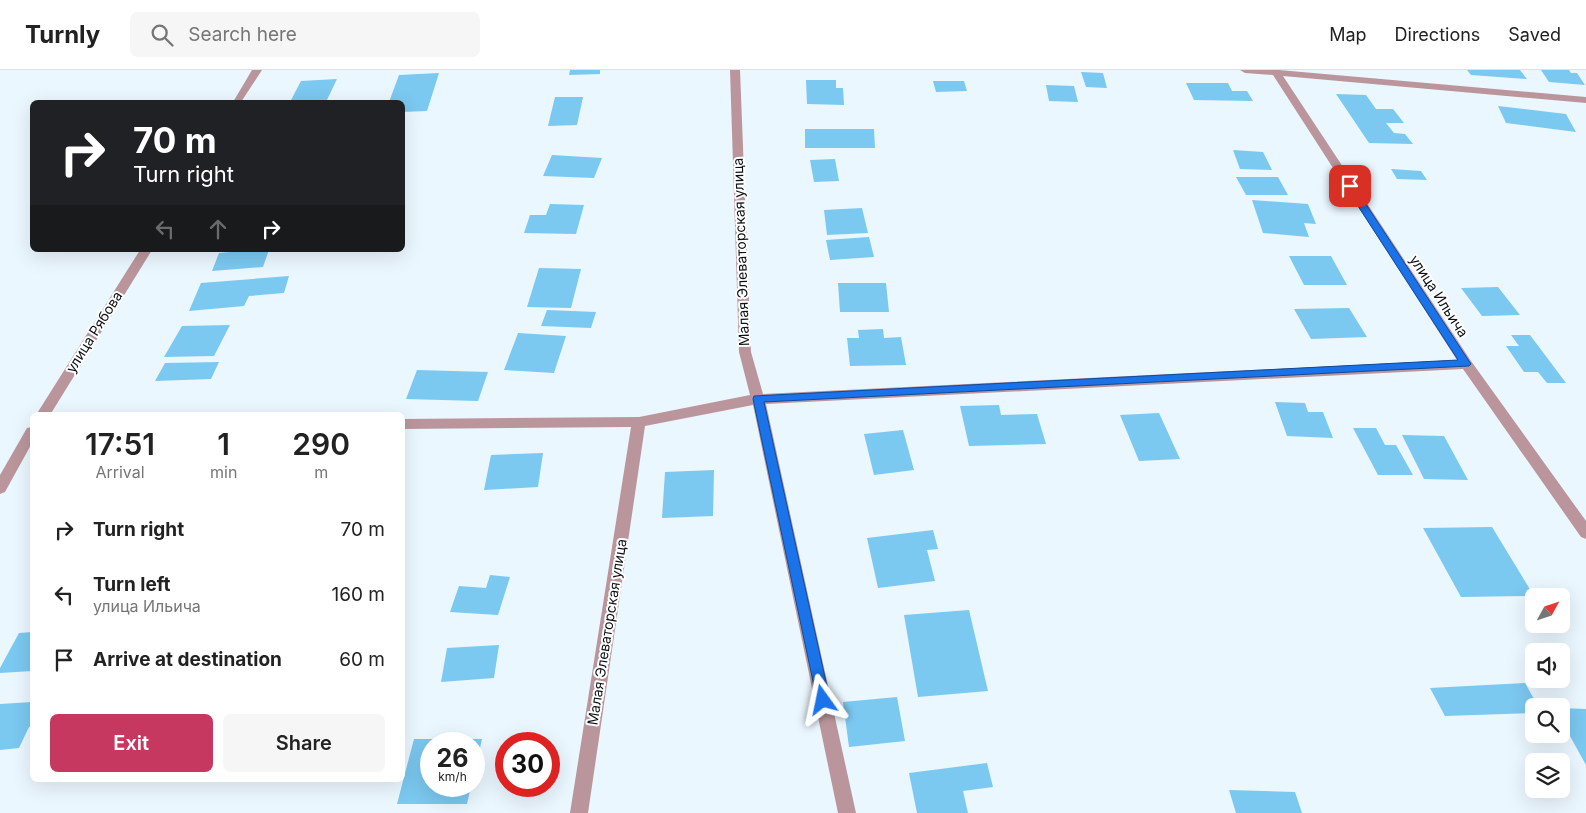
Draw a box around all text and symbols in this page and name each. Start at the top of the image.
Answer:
search box [130,12,480,57]
text: Turnly [25,20,100,49]
icon: search [148,21,176,49]
text: Search here [188,23,297,46]
text: Map [1329,24,1367,45]
text: Directions [1395,24,1480,45]
text: Saved [1508,24,1561,45]
text: 70 m [133,119,217,161]
icon: right [50,120,115,185]
street label: Малая Элеваторская улица [729,158,752,347]
text: Turn right [133,161,234,187]
pin [1329,165,1371,207]
icon: arrive [1336,172,1364,200]
icon: left [151,215,179,243]
icon: ahead [204,215,232,243]
icon: right [257,215,285,243]
street label: улица Ильича [1407,252,1472,340]
street label: улица Рябова [62,288,125,376]
text: 17:51 [85,426,155,462]
text: 1 [217,426,230,462]
text: 290 [292,426,350,462]
text: Arrival [95,462,145,482]
text: min [210,462,237,482]
text: m [314,462,328,482]
icon: right [50,516,78,544]
text: Turn right [93,518,184,541]
text: 70 m [341,518,385,541]
street label: Малая Элеваторская улица [583,537,630,726]
text: Turn left [93,573,171,596]
icon: left [50,581,78,609]
text: 160 m [332,583,385,606]
north arrow [1525,588,1570,632]
map controls [1525,588,1570,798]
text: улица Ильича [93,596,201,616]
button: sound [1525,643,1570,688]
icon: arrive [50,646,78,674]
text: Arrive at destination [93,648,282,671]
text: 60 m [339,648,385,671]
position arrow [796,673,848,725]
button: search [1525,698,1570,743]
button: Exit [50,714,213,772]
button: Share [223,714,385,772]
speed limit sign: 30 [495,732,560,797]
text: 26 [437,743,468,773]
button: layers [1525,753,1570,798]
text: km/h [438,769,467,784]

